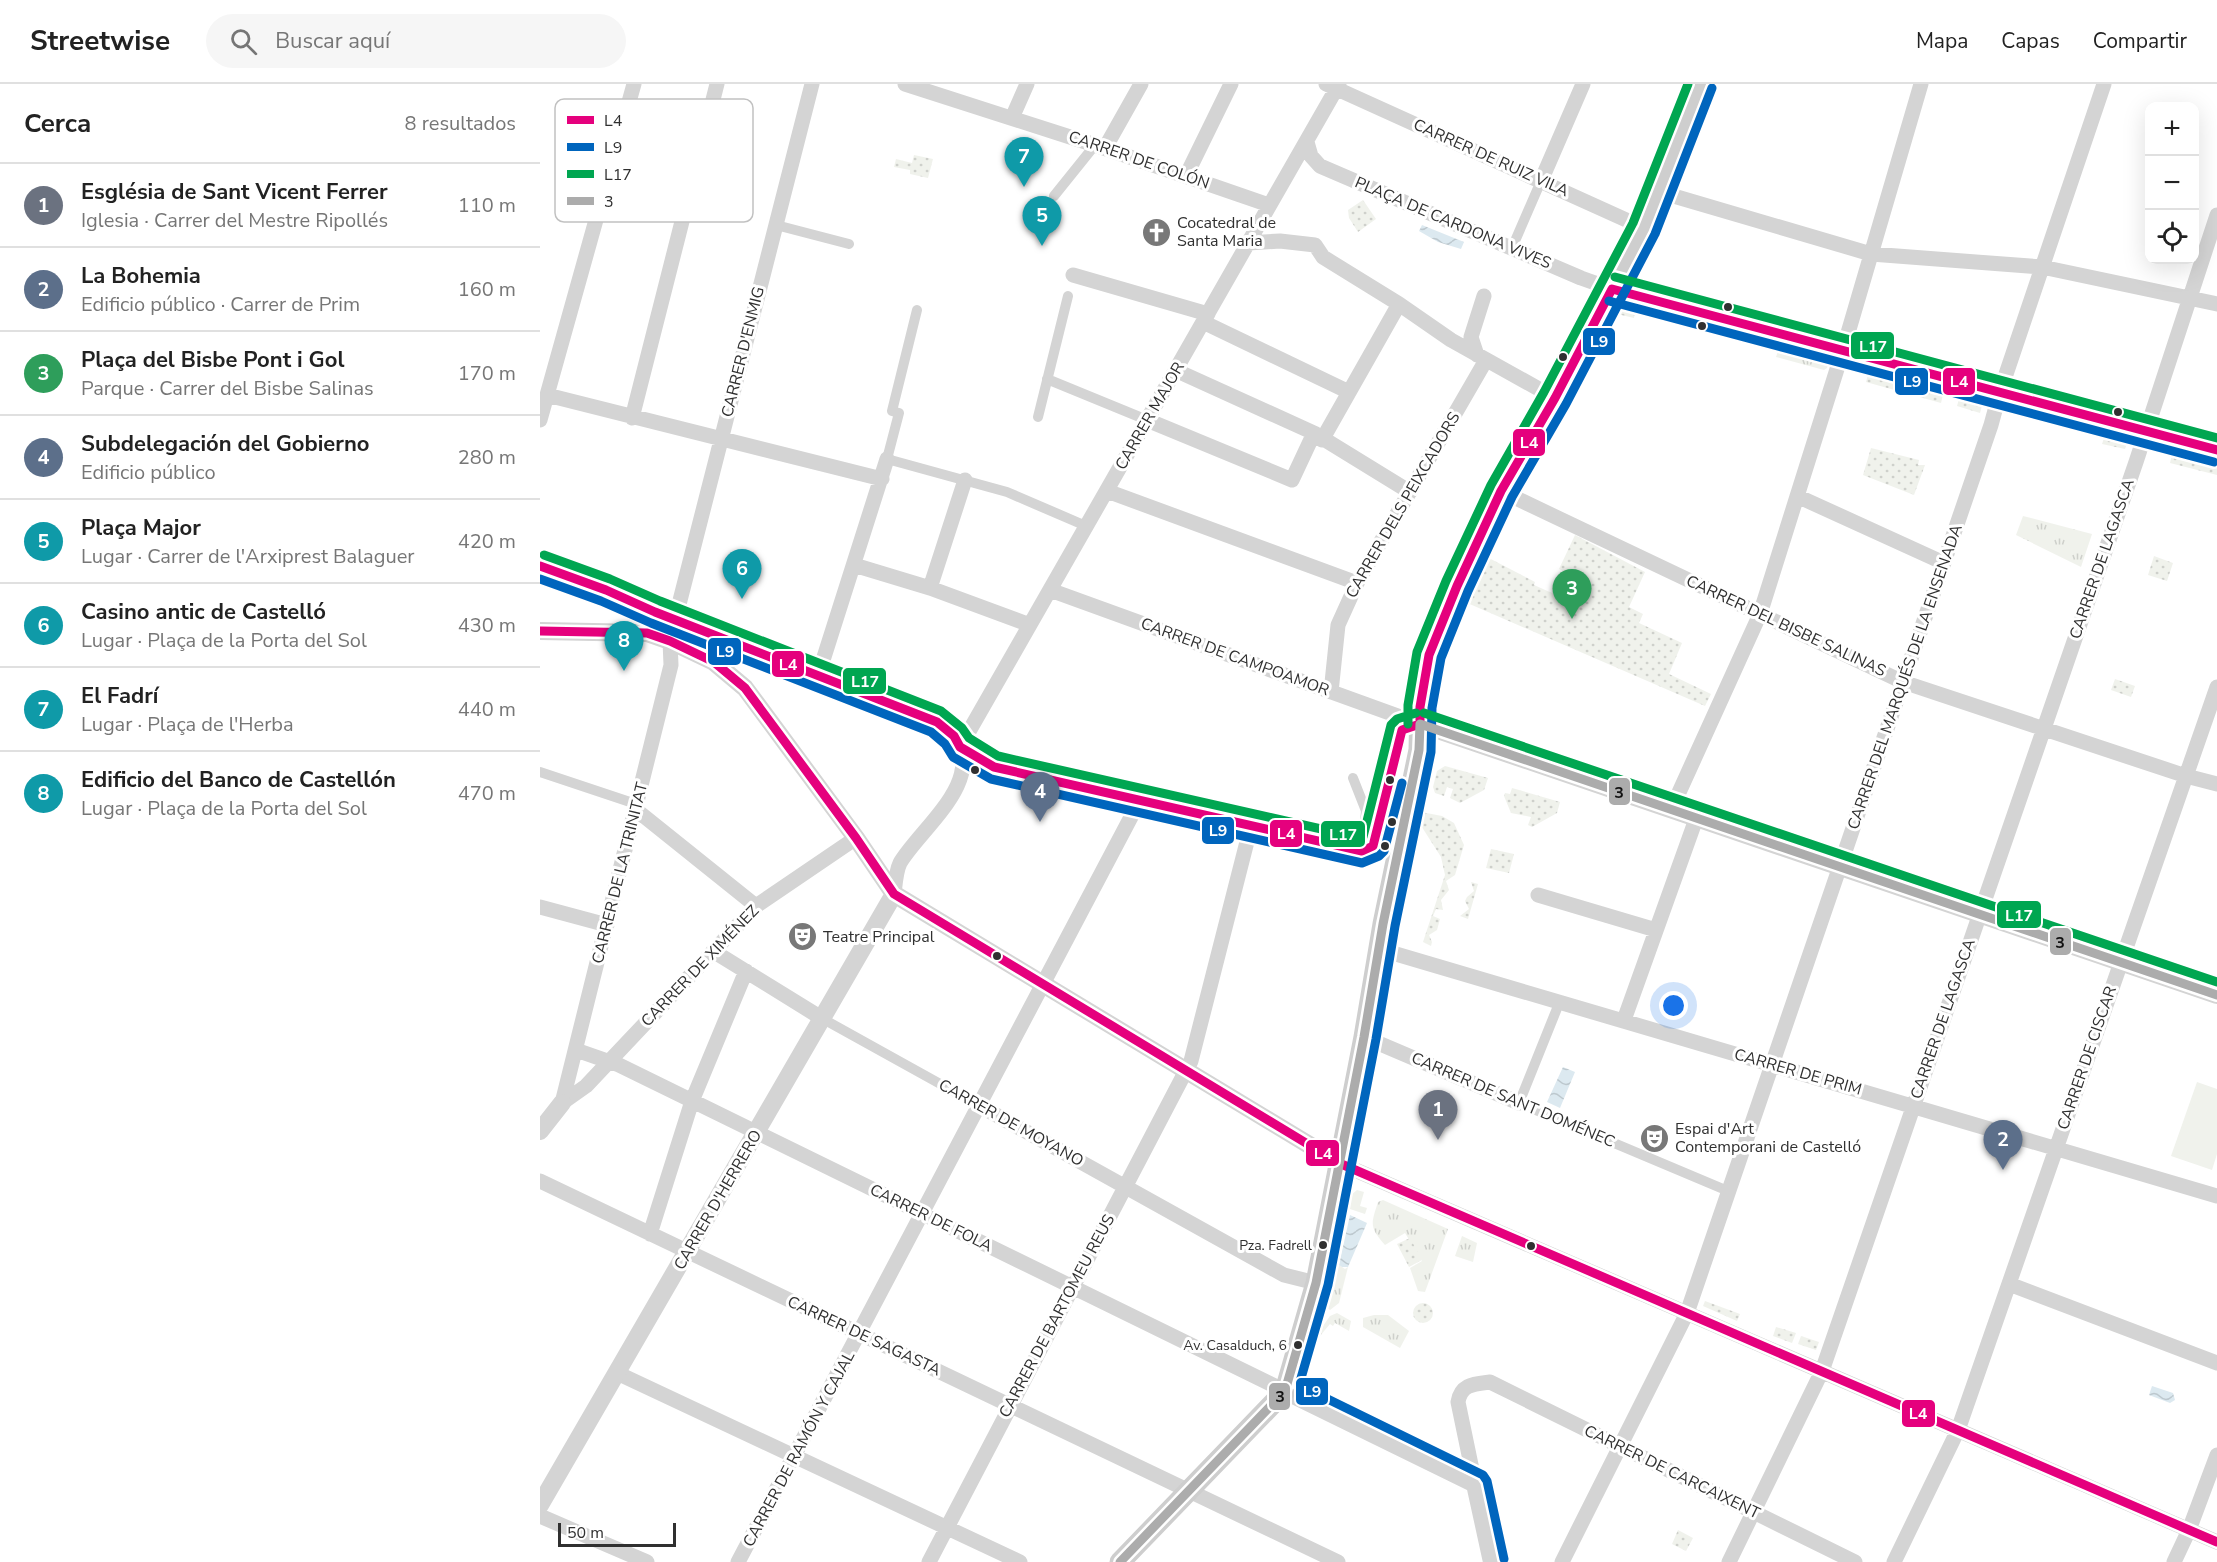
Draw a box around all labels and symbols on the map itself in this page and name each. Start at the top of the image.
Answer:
legend [555,99,753,222]
text: L4 [604,110,623,132]
street label: CARRER DE RUIZ VILA [1410,114,1573,202]
street label: CARRER DE COLÓN [1065,126,1213,194]
text: L9 [604,137,622,159]
pin: 7 [1004,138,1044,187]
text: L17 [604,164,632,186]
street label: PLAÇA DE CARDONA VIVES [1351,172,1555,274]
text: 3 [604,191,614,213]
pin: 5 [1022,196,1062,246]
place label: Cocatedral de Santa Maria [1177,212,1276,252]
church icon: Cocatedral de Santa Maria [1140,216,1172,248]
street label: CARRER D'ENMIG [716,284,770,420]
unlabelled marker [1722,301,1734,313]
unlabelled marker [1696,320,1708,332]
line badge: L9 [1582,327,1616,356]
text: L9 [1590,331,1608,353]
line badge: L17 [1850,331,1895,360]
text: L17 [1859,336,1887,358]
unlabelled marker [1557,351,1569,363]
street label: CARRER MAJOR [1110,358,1190,474]
line badge: L9 [1894,367,1929,396]
line badge: L4 [1942,367,1976,396]
text: L9 [1903,371,1921,393]
text: L4 [1950,371,1969,393]
unlabelled marker [2112,406,2124,418]
street label: CARRER DELS PEIXCADORS [1341,408,1466,602]
line badge: L4 [1512,428,1546,457]
text: L4 [1520,432,1539,454]
street label: CARRER DE LAGASCA [2064,476,2140,642]
street label: CARRER DEL MARQUÉS DE LA ENSENADA [1842,521,1968,832]
pin: 6 [722,550,762,599]
pin: 3 [1552,570,1592,619]
street label: CARRER DEL BISBE SALINAS [1682,570,1890,682]
street label: CARRER DE CAMPOAMOR [1138,613,1333,702]
pin: 8 [604,622,644,671]
line badge: L9 [707,637,742,666]
text: L9 [716,641,734,663]
line badge: L4 [771,650,805,678]
text: L4 [779,654,798,676]
line badge: L17 [842,667,887,695]
text: L17 [851,671,879,693]
unlabelled marker [969,764,981,776]
pin: 4 [1020,772,1060,822]
unlabelled marker [1384,774,1396,786]
line badge: 3 [1608,777,1631,806]
street label: CARRER DE LA TRINITAT [587,780,653,966]
text: 3 [1614,782,1624,804]
line badge: L9 [1201,816,1235,845]
unlabelled marker [1386,816,1398,828]
line badge: L4 [1269,819,1303,848]
text: L9 [1209,820,1227,842]
line badge: L17 [1320,820,1366,848]
text: L4 [1277,823,1296,845]
text: L17 [1329,824,1357,846]
unlabelled marker [1379,840,1391,852]
street label: CARRER DE XIMÉNEZ [636,900,764,1032]
line badge: L17 [1996,900,2042,929]
text: L17 [2005,905,2033,927]
theatre icon: Teatre Principal [786,921,818,953]
place label: Teatre Principal [823,926,935,948]
line badge: 3 [2049,927,2072,956]
text: 3 [2055,932,2065,954]
street label: CARRER DE LAGASCA [1905,936,1981,1102]
unlabelled marker [991,950,1003,962]
street label: CARRER DE CISCAR [2052,983,2122,1133]
your location [1659,991,1688,1020]
street label: CARRER DE PRIM [1732,1043,1864,1101]
street label: CARRER DE SANT DOMÉNEC [1408,1047,1618,1153]
street label: CARRER DE MOYANO [935,1074,1087,1172]
pin: 1 [1418,1090,1458,1140]
place label: Espai d'Art Contemporani de Castelló [1675,1118,1861,1158]
pin: 2 [1984,1120,2022,1170]
theatre icon: Espai d'Art Contemporani de Castelló [1638,1122,1670,1154]
street label: CARRER D'HERRERO [669,1126,767,1274]
line badge: L4 [1305,1139,1340,1167]
text: L4 [1314,1143,1333,1165]
street label: CARRER DE FOLA [866,1179,996,1257]
street label: CARRER DE BARTOMEU REUS [994,1210,1120,1421]
place label: Pza. Fadrell [1239,1236,1313,1255]
marker: Pza. Fadrell [1317,1239,1329,1251]
unlabelled marker [1525,1240,1537,1252]
street label: CARRER DE SAGASTA [784,1291,945,1381]
place label: Av. Casalduch, 6 [1183,1336,1287,1355]
marker: Av. Casalduch, 6 [1292,1339,1304,1351]
street label: CARRER DE RAMÓN Y CAJAL [738,1347,860,1551]
line badge: L9 [1295,1377,1329,1406]
text: L9 [1303,1381,1321,1403]
line badge: 3 [1268,1382,1291,1411]
text: 3 [1275,1386,1285,1408]
line badge: L4 [1901,1399,1936,1428]
text: L4 [1909,1403,1928,1425]
street label: CARRER DE CARCAIXENT [1580,1420,1764,1524]
scale bar [558,1520,676,1548]

